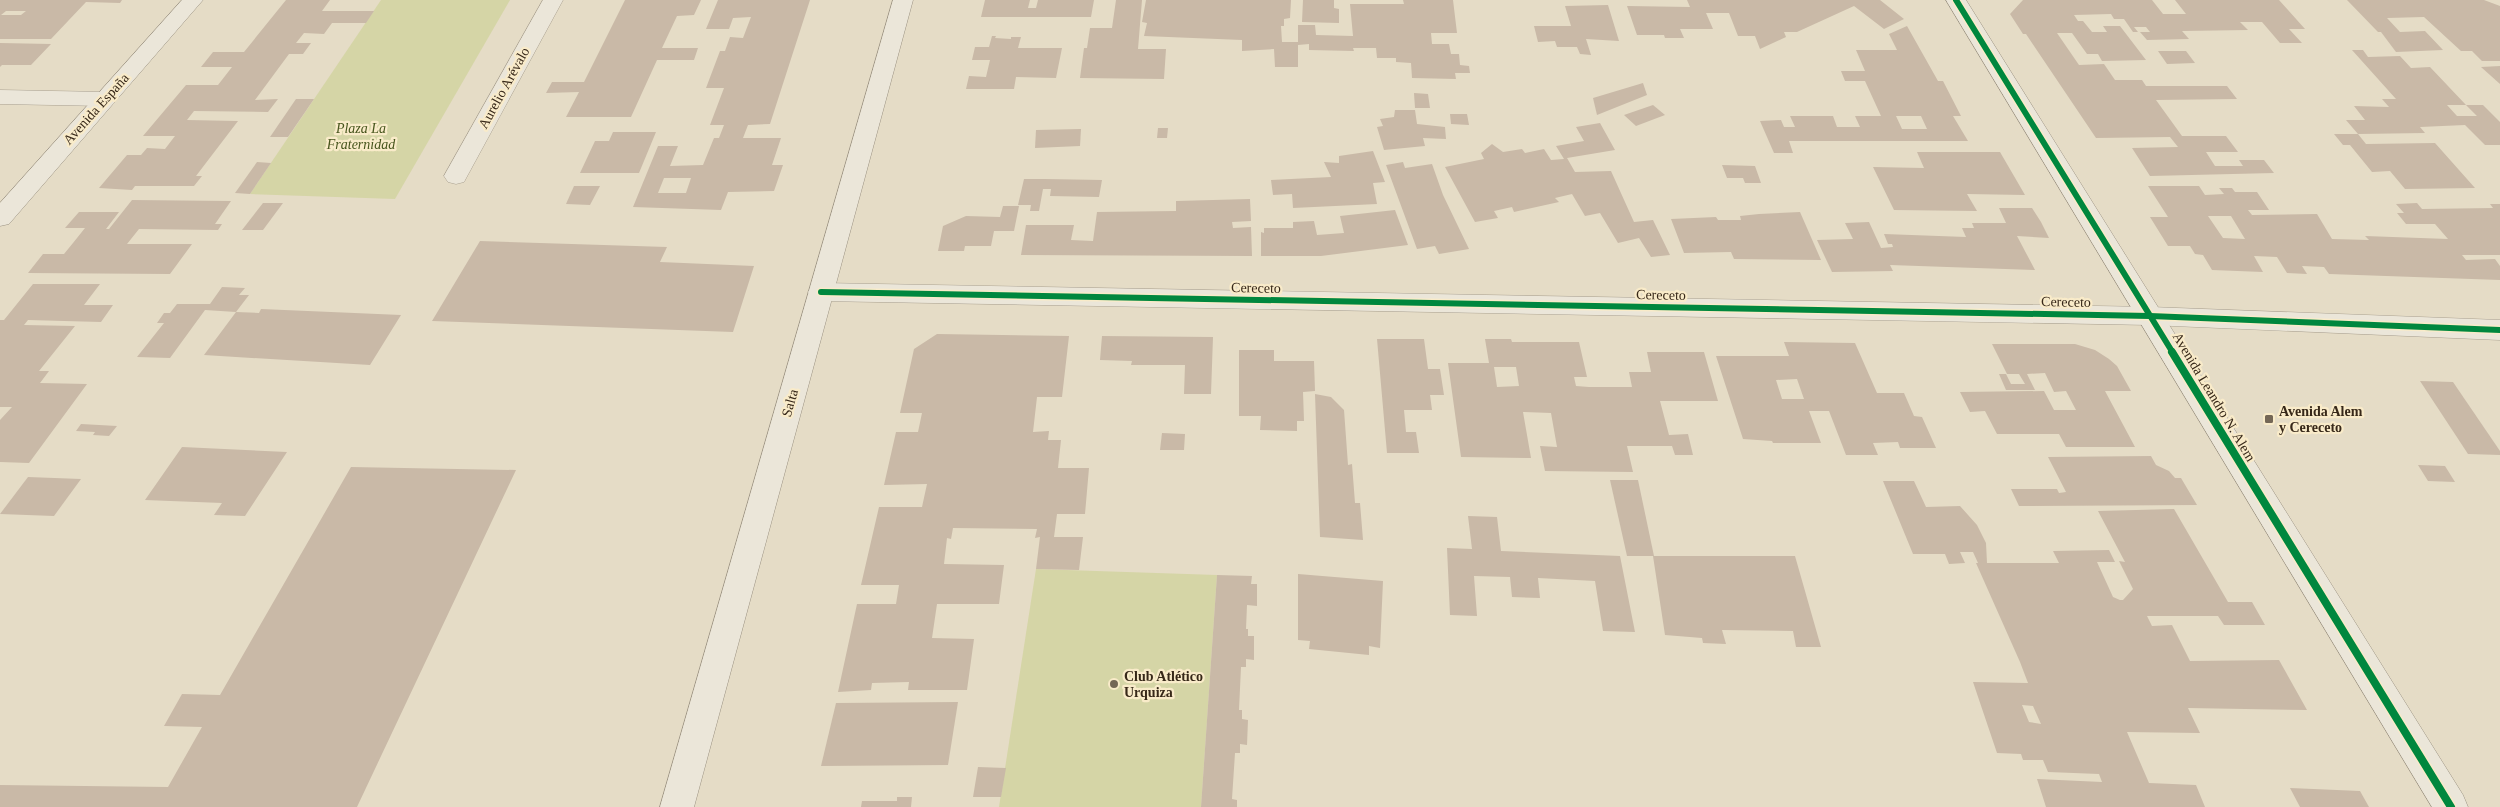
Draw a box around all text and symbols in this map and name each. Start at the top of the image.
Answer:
street label: Aurelio Arévalo [475,45,533,131]
street label: Avenida España [60,70,132,148]
park label: Plaza La Fraternidad [326,121,396,152]
street label: Cereceto [1231,280,1281,296]
street label: Cereceto [1636,287,1686,303]
street label: Cereceto [2041,294,2091,310]
street label: Avenida Leandro N. Alem [2170,330,2258,464]
street label: Salta [779,387,801,419]
place label: Avenida Alem y Cereceto [2279,404,2363,435]
marker: Avenida Alem y Cereceto [2263,413,2275,425]
place label: Club Atlético Urquiza [1124,669,1203,700]
marker: Club Atlético Urquiza [1108,678,1120,690]

